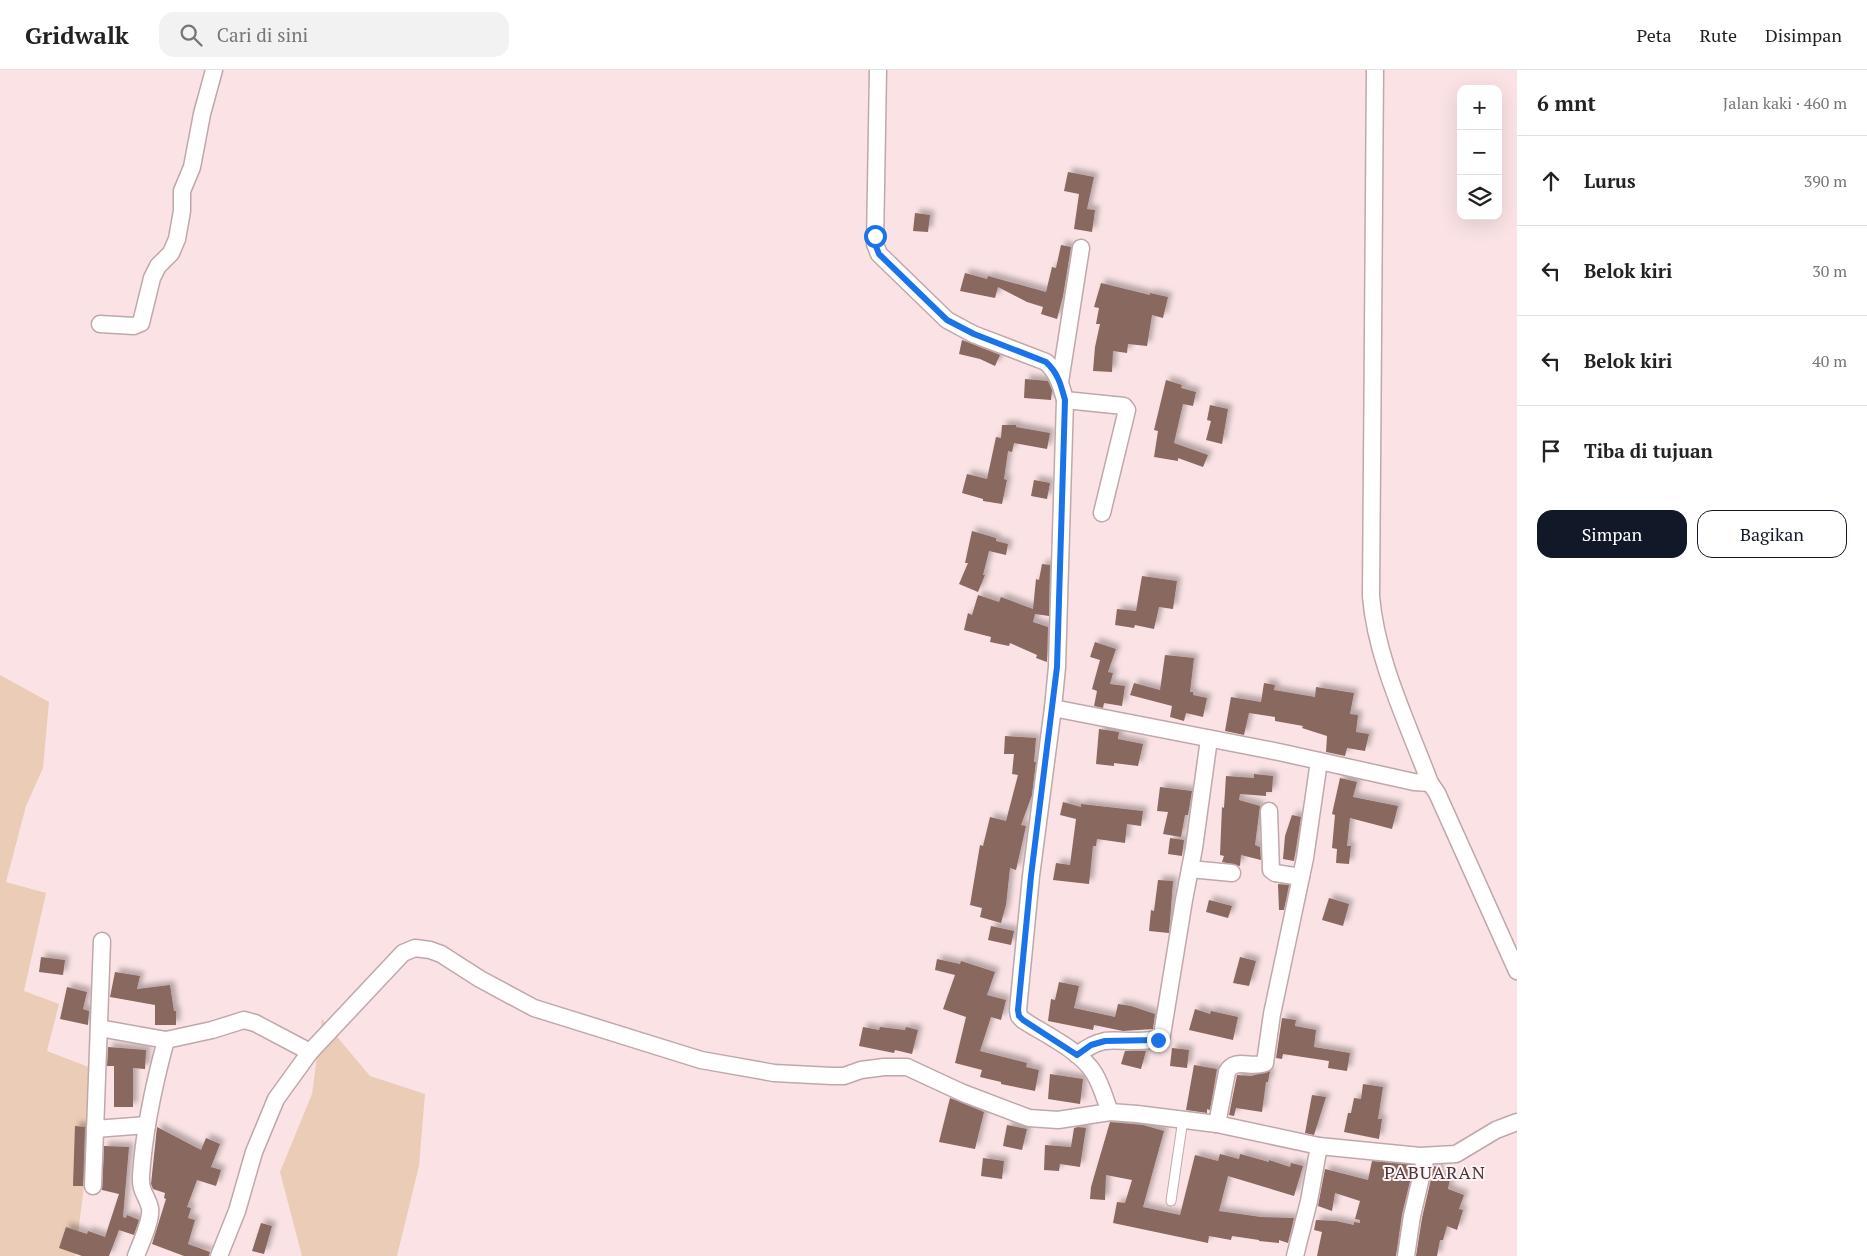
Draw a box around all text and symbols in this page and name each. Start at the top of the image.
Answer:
search box [159,12,509,57]
text: Gridwalk [25,19,129,51]
icon: search [177,21,205,49]
text: Cari di sini [217,22,308,47]
text: Peta [1637,23,1672,47]
text: Rute [1700,23,1737,47]
text: Disimpan [1765,23,1842,47]
map controls [1457,85,1502,220]
button: + [1457,85,1502,130]
text: 6 mnt [1537,89,1596,117]
text: Jalan kaki · 460 m [1723,92,1847,114]
button: − [1457,130,1502,175]
icon: ahead [1537,167,1565,195]
text: Lurus [1584,168,1636,193]
text: 390 m [1804,170,1847,192]
button: layers [1457,175,1502,220]
route start [864,225,887,248]
icon: left [1537,257,1565,285]
text: Belok kiri [1584,258,1672,283]
text: 30 m [1812,260,1847,282]
icon: left [1537,347,1565,375]
text: Belok kiri [1584,348,1672,373]
text: 40 m [1812,350,1847,372]
icon: arrive [1537,437,1565,465]
text: Tiba di tujuan [1584,438,1713,463]
button: Simpan [1537,510,1687,558]
button: Bagikan [1697,510,1847,558]
route end [1147,1029,1170,1052]
district label: PABUARAN [1384,1160,1486,1184]

